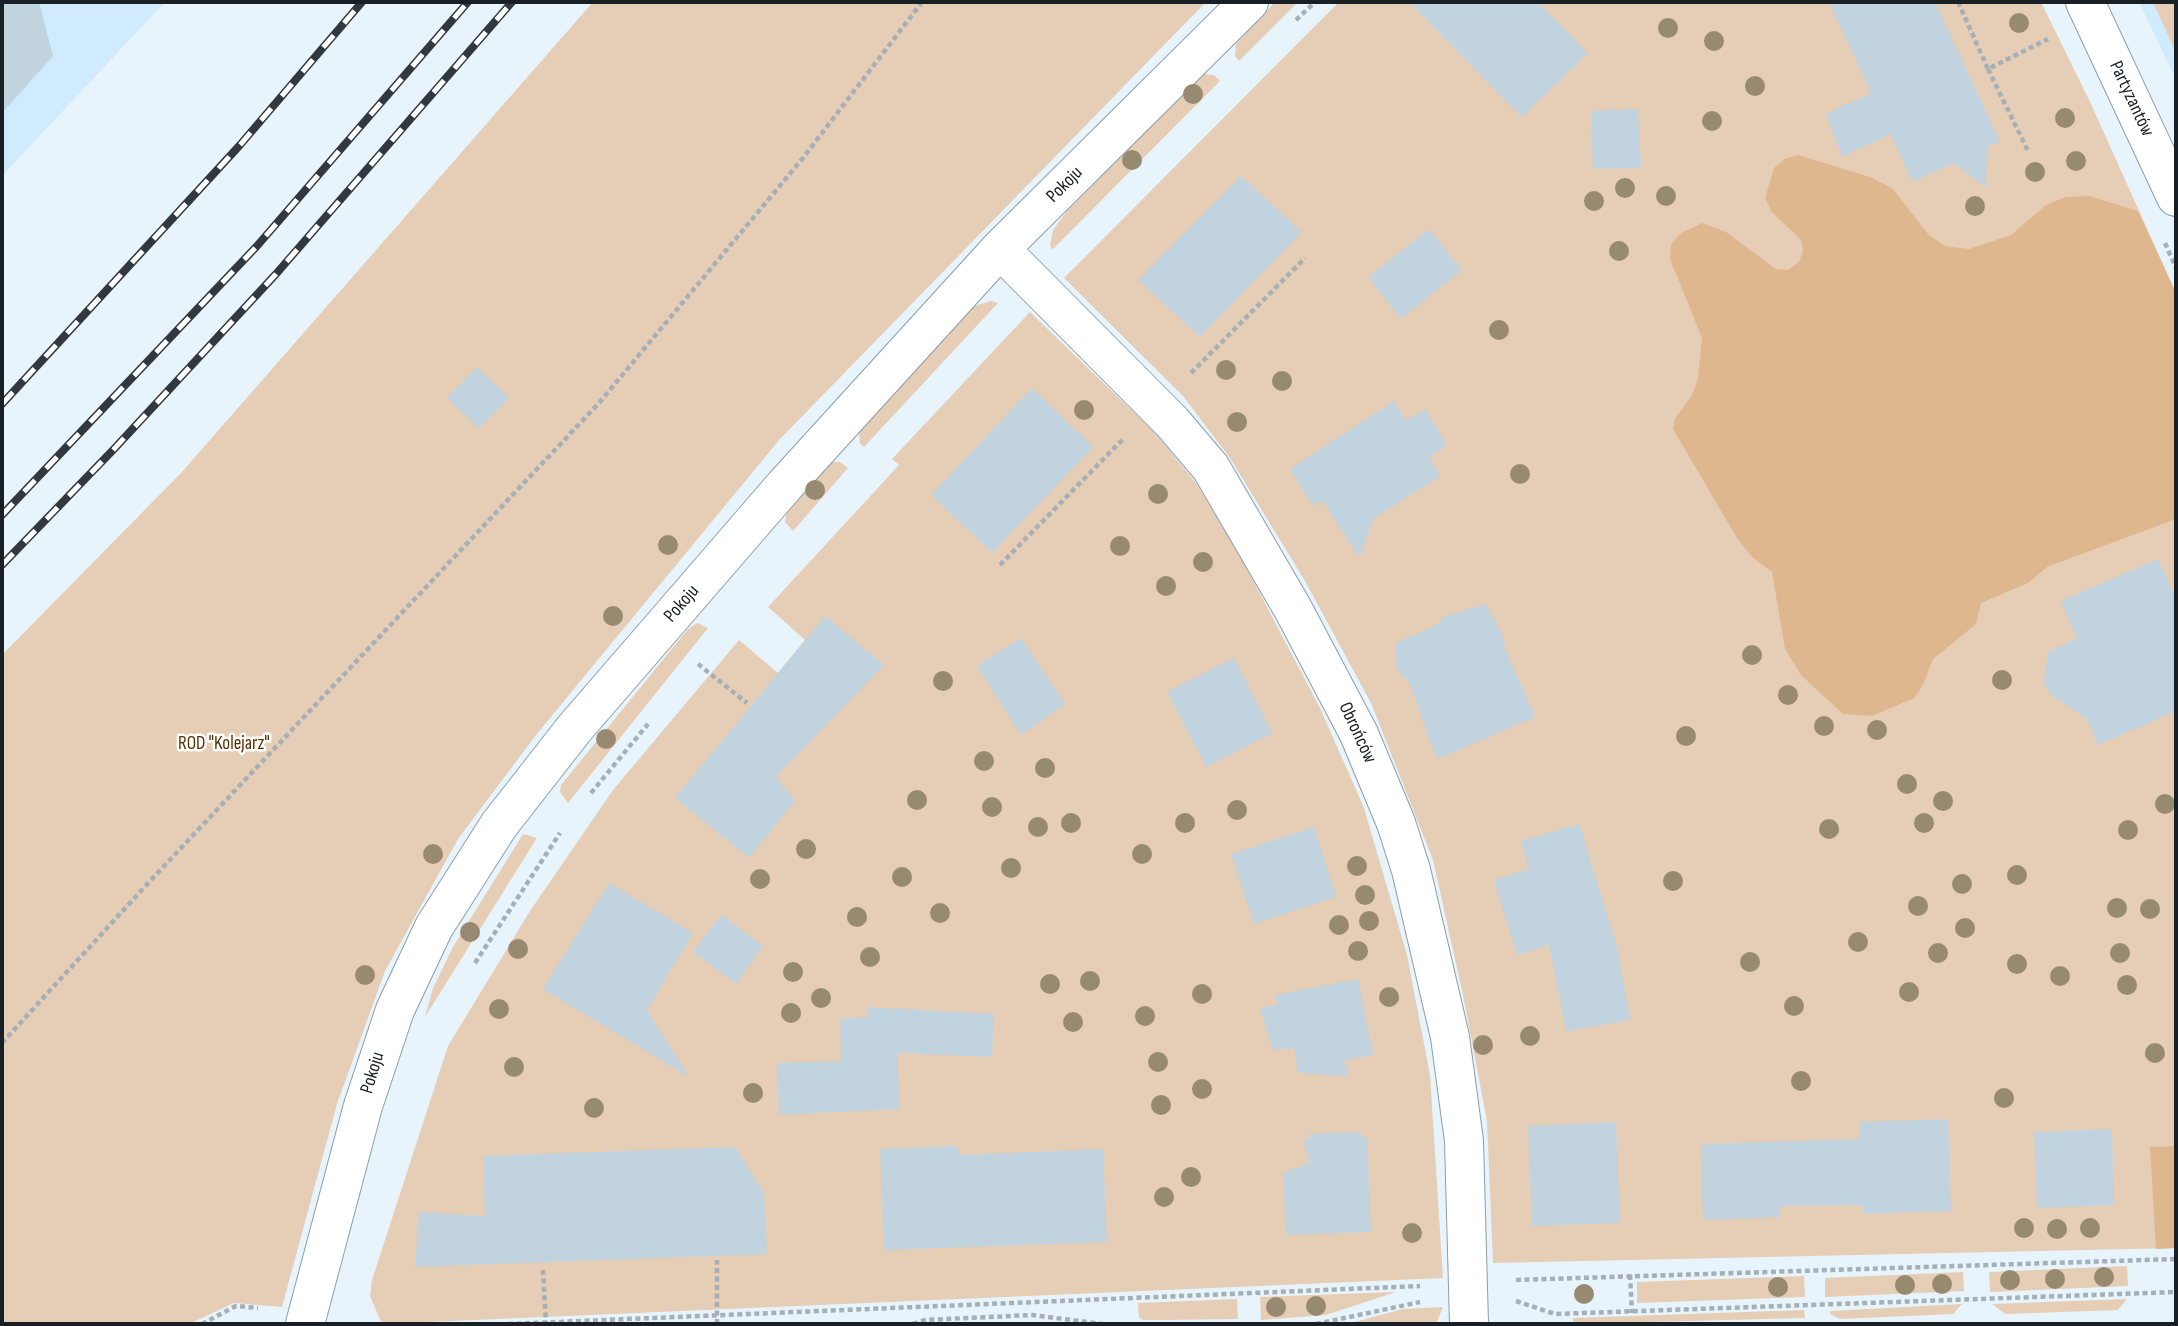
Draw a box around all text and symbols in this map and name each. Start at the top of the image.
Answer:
street label: Partyzantów [2104,58,2158,140]
street label: Pokoju [1042,162,1088,208]
street label: Pokoju [660,581,704,627]
street label: Obrońców [1333,699,1381,767]
park label: ROD "Kolejarz" [178,733,270,755]
street label: Pokoju [356,1050,390,1096]

